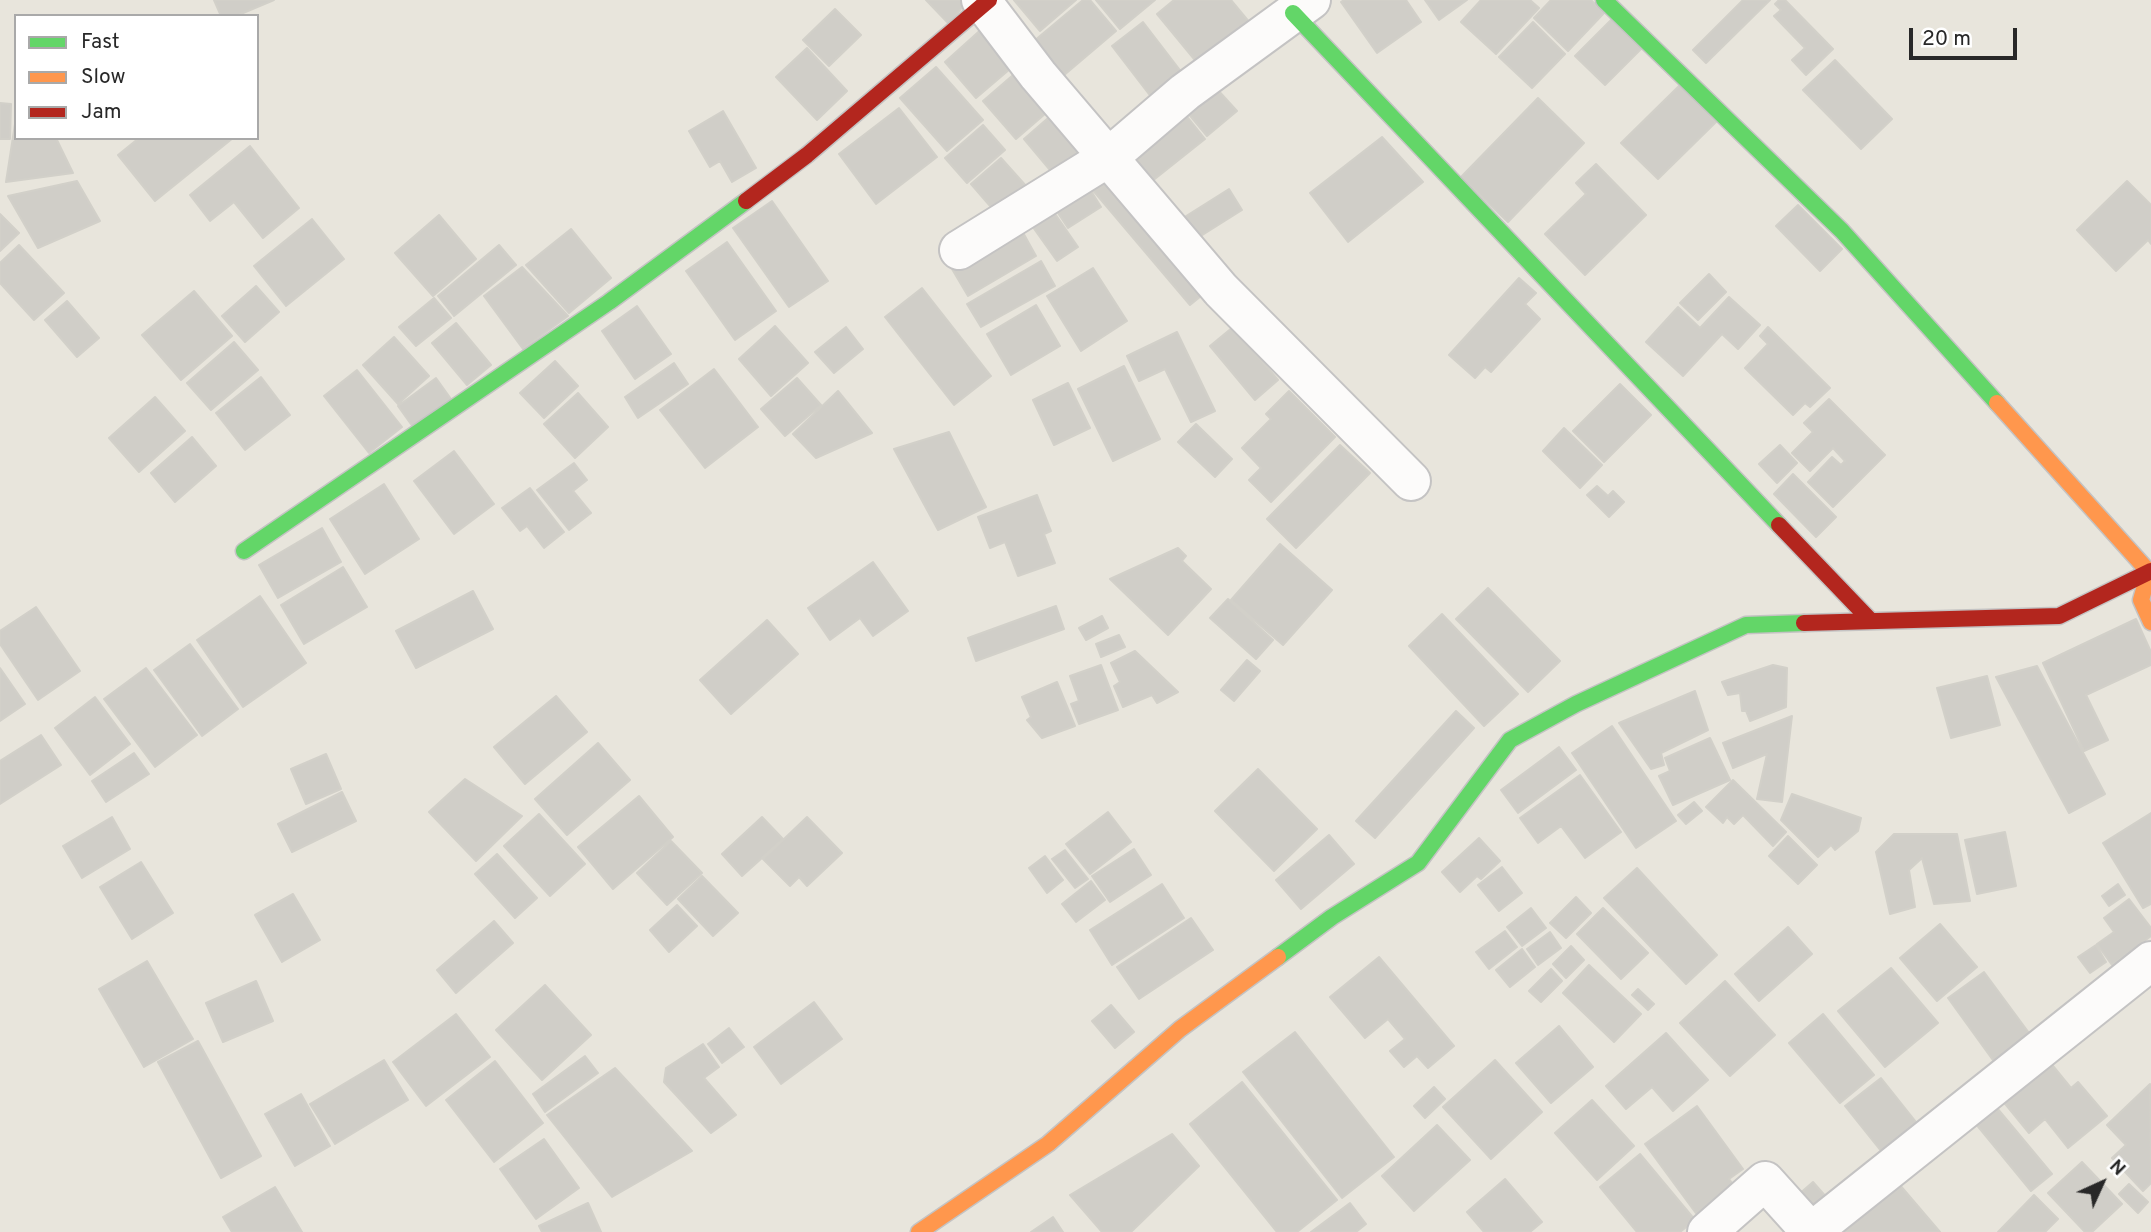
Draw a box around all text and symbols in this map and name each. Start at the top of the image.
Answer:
legend [14,14,259,140]
scale bar [1913,14,2022,58]
text: 20 m [1922,26,1971,53]
text: Fast [81,29,120,56]
text: Slow [81,64,126,91]
text: Jam [81,99,122,126]
north arrow [2067,1148,2137,1218]
text: N [2104,1155,2130,1181]

